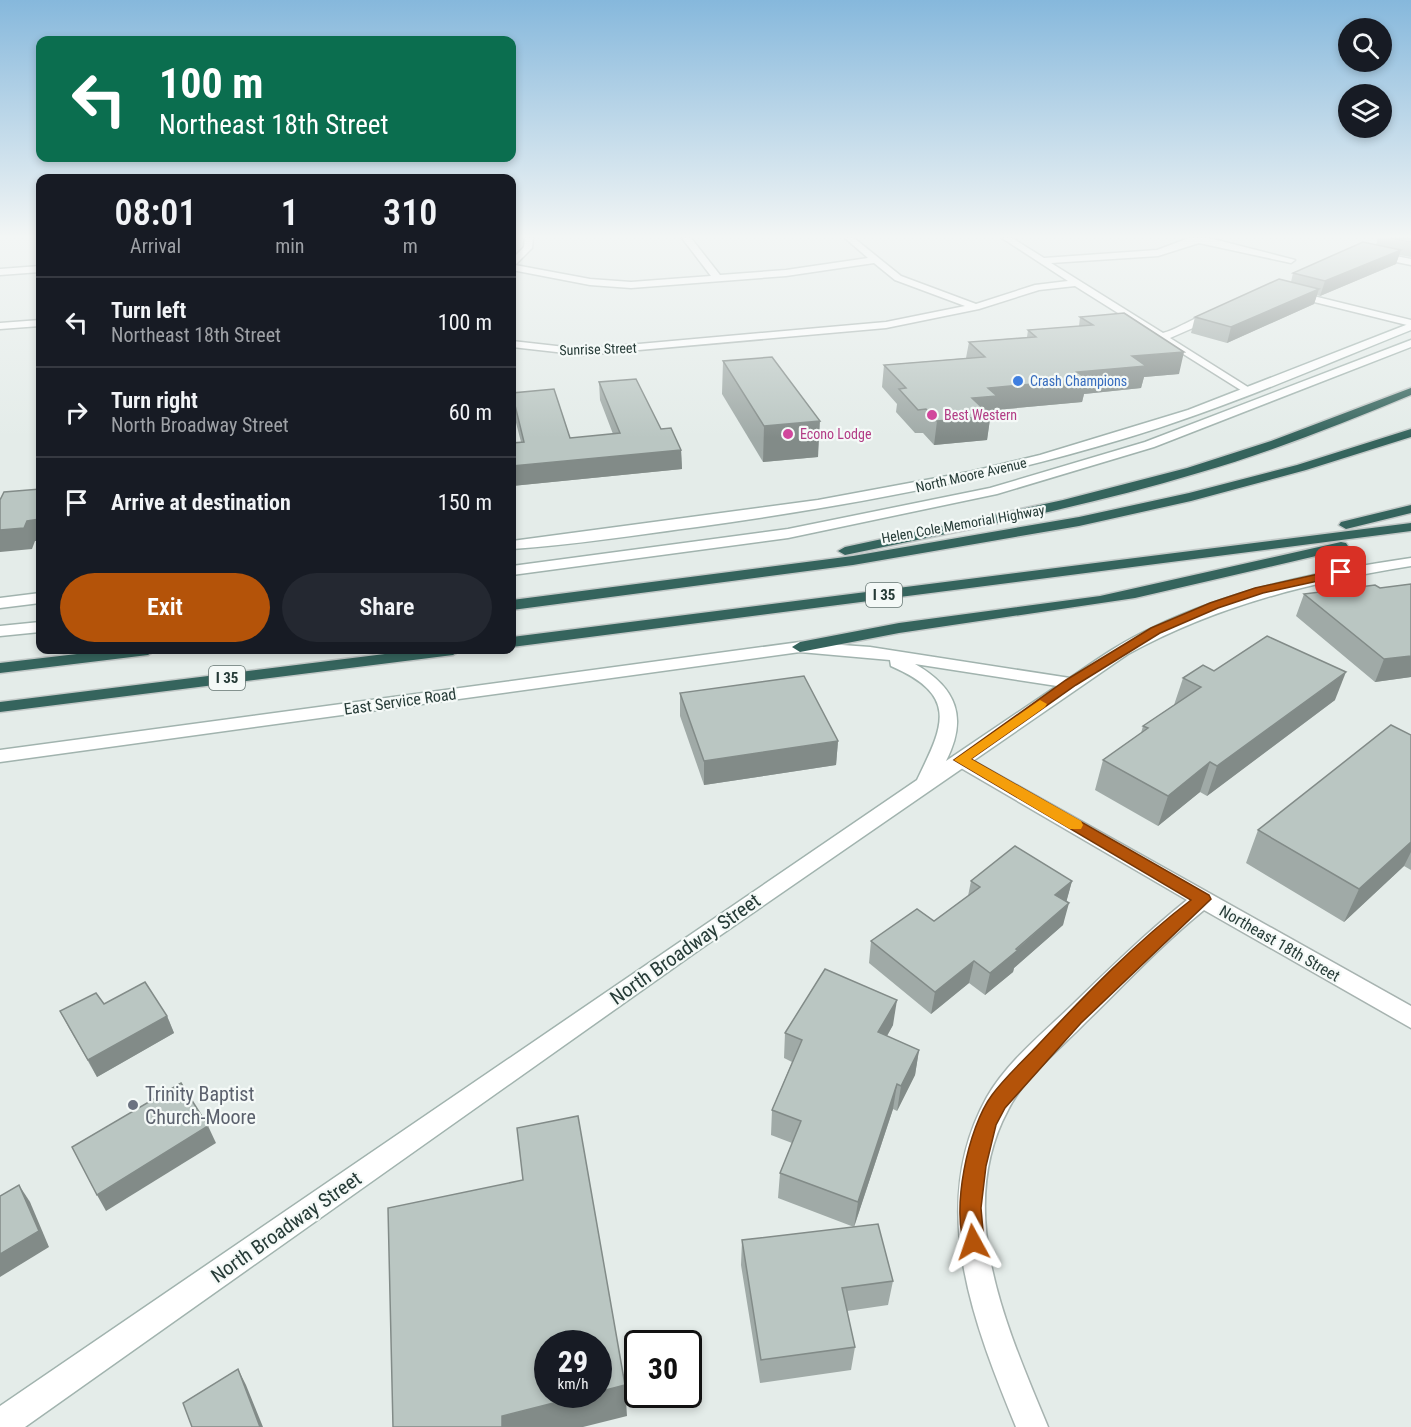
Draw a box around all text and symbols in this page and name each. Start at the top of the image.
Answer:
map controls [1338,18,1392,138]
button: search [1338,18,1392,72]
text: 100 m [159,59,264,108]
icon: left [60,60,138,138]
button: layers [1338,84,1392,138]
text: Northeast 18th Street [159,109,388,141]
text: 08:01 [115,192,197,234]
text: 1 [281,192,299,234]
text: 310 [383,192,437,234]
text: Arrival [130,234,181,258]
text: min [275,234,304,258]
text: m [403,234,418,258]
text: Turn left [111,298,186,323]
icon: left [60,306,93,339]
text: 100 m [438,310,492,335]
text: Northeast 18th Street [111,323,281,347]
street label: Sunrise Street [559,340,637,358]
place label: Crash Champions [1030,373,1127,389]
marker: Crash Champions [1011,374,1025,388]
text: Turn right [111,388,198,413]
icon: right [60,396,93,429]
text: 60 m [449,400,492,425]
place label: Best Western [944,407,1017,423]
marker: Best Western [925,408,939,422]
text: North Broadway Street [111,413,289,437]
place label: Econo Lodge [800,426,872,442]
marker: Econo Lodge [781,427,795,441]
street label: North Moore Avenue [914,454,1028,496]
icon: arrive [60,486,93,519]
text: Arrive at destination [111,490,291,515]
text: 150 m [438,490,492,515]
street label: Helen Cole Memorial Highway [880,502,1046,546]
pin [1315,546,1366,597]
icon: arrive [1324,555,1357,588]
button: Exit [60,573,270,642]
button: Share [282,573,492,642]
road number: I 35 [866,583,902,607]
road number: I 35 [209,666,245,690]
street label: East Service Road [343,684,458,719]
street label: North Broadway Street [605,888,765,1010]
street label: Northeast 18th Street [1216,901,1344,986]
place label: Trinity Baptist Church-Moore [145,1082,256,1129]
marker: Trinity Baptist Church-Moore [126,1098,140,1112]
street label: North Broadway Street [206,1166,366,1288]
position arrow [941,1210,1005,1274]
speed limit sign: 30 [624,1330,702,1408]
text: 29 [558,1344,588,1379]
text: km/h [558,1375,588,1393]

